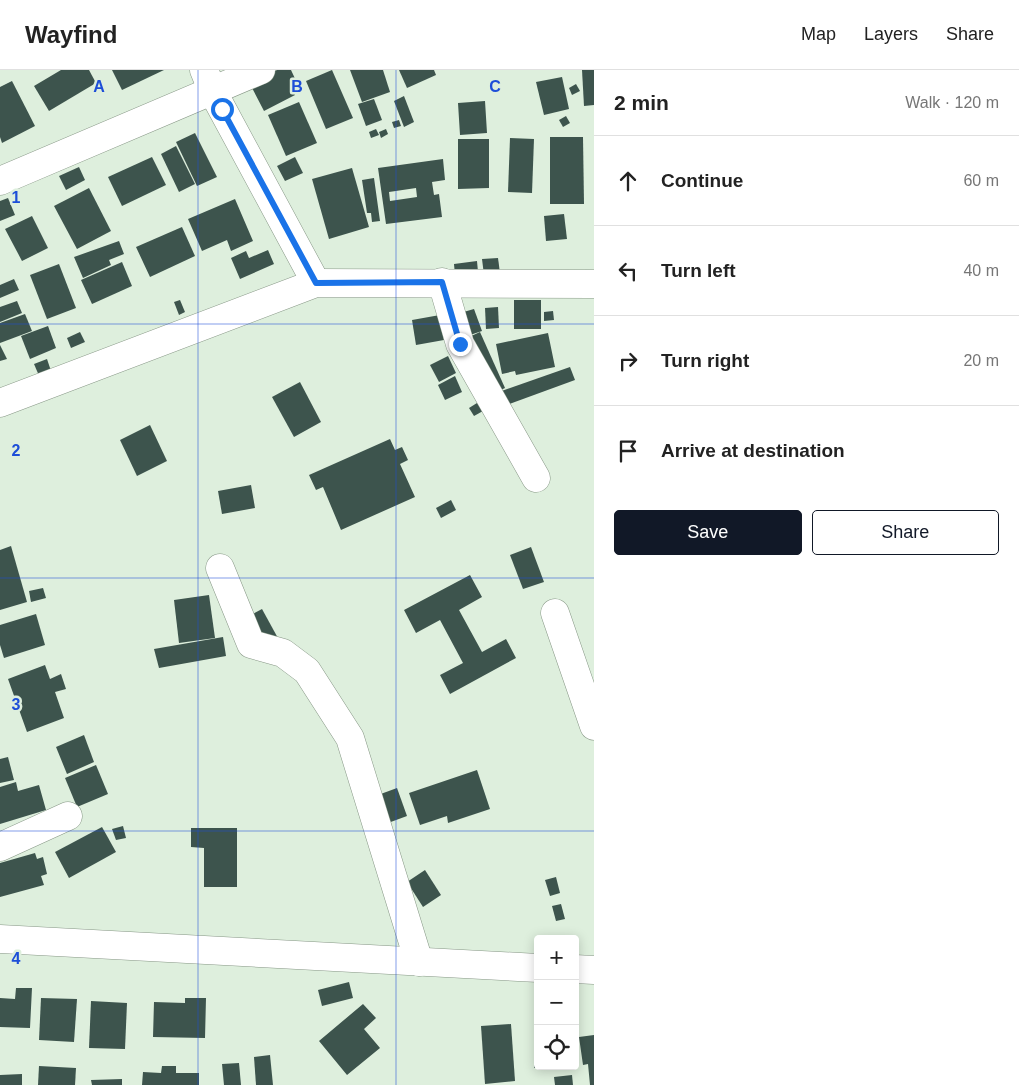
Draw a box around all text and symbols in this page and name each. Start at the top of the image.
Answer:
text: Wayfind [25,21,117,48]
text: Map [801,24,836,44]
text: Layers [864,24,918,44]
text: Share [946,24,994,44]
text: A [93,78,105,95]
text: B [291,78,303,95]
text: C [489,78,501,95]
text: 2 min [614,91,669,114]
text: Walk · 120 m [905,94,999,111]
route start [211,98,234,121]
icon: ahead [614,167,642,195]
text: Continue [661,170,743,191]
text: 60 m [963,172,999,189]
text: 1 [12,189,21,206]
icon: left [614,257,642,285]
text: Turn left [661,260,736,281]
text: 40 m [963,262,999,279]
route end [449,333,472,356]
icon: right [614,347,642,375]
text: Turn right [661,350,749,371]
text: 20 m [963,352,999,369]
icon: arrive [614,437,642,465]
text: Arrive at destination [661,440,845,461]
text: 2 [12,442,21,459]
button: Save [614,510,802,555]
button: Share [812,510,999,555]
text: 3 [12,696,21,713]
map controls [534,935,579,1070]
button: + [534,935,579,980]
text: 4 [12,950,21,967]
button: − [534,980,579,1025]
button: locate [534,1025,579,1070]

